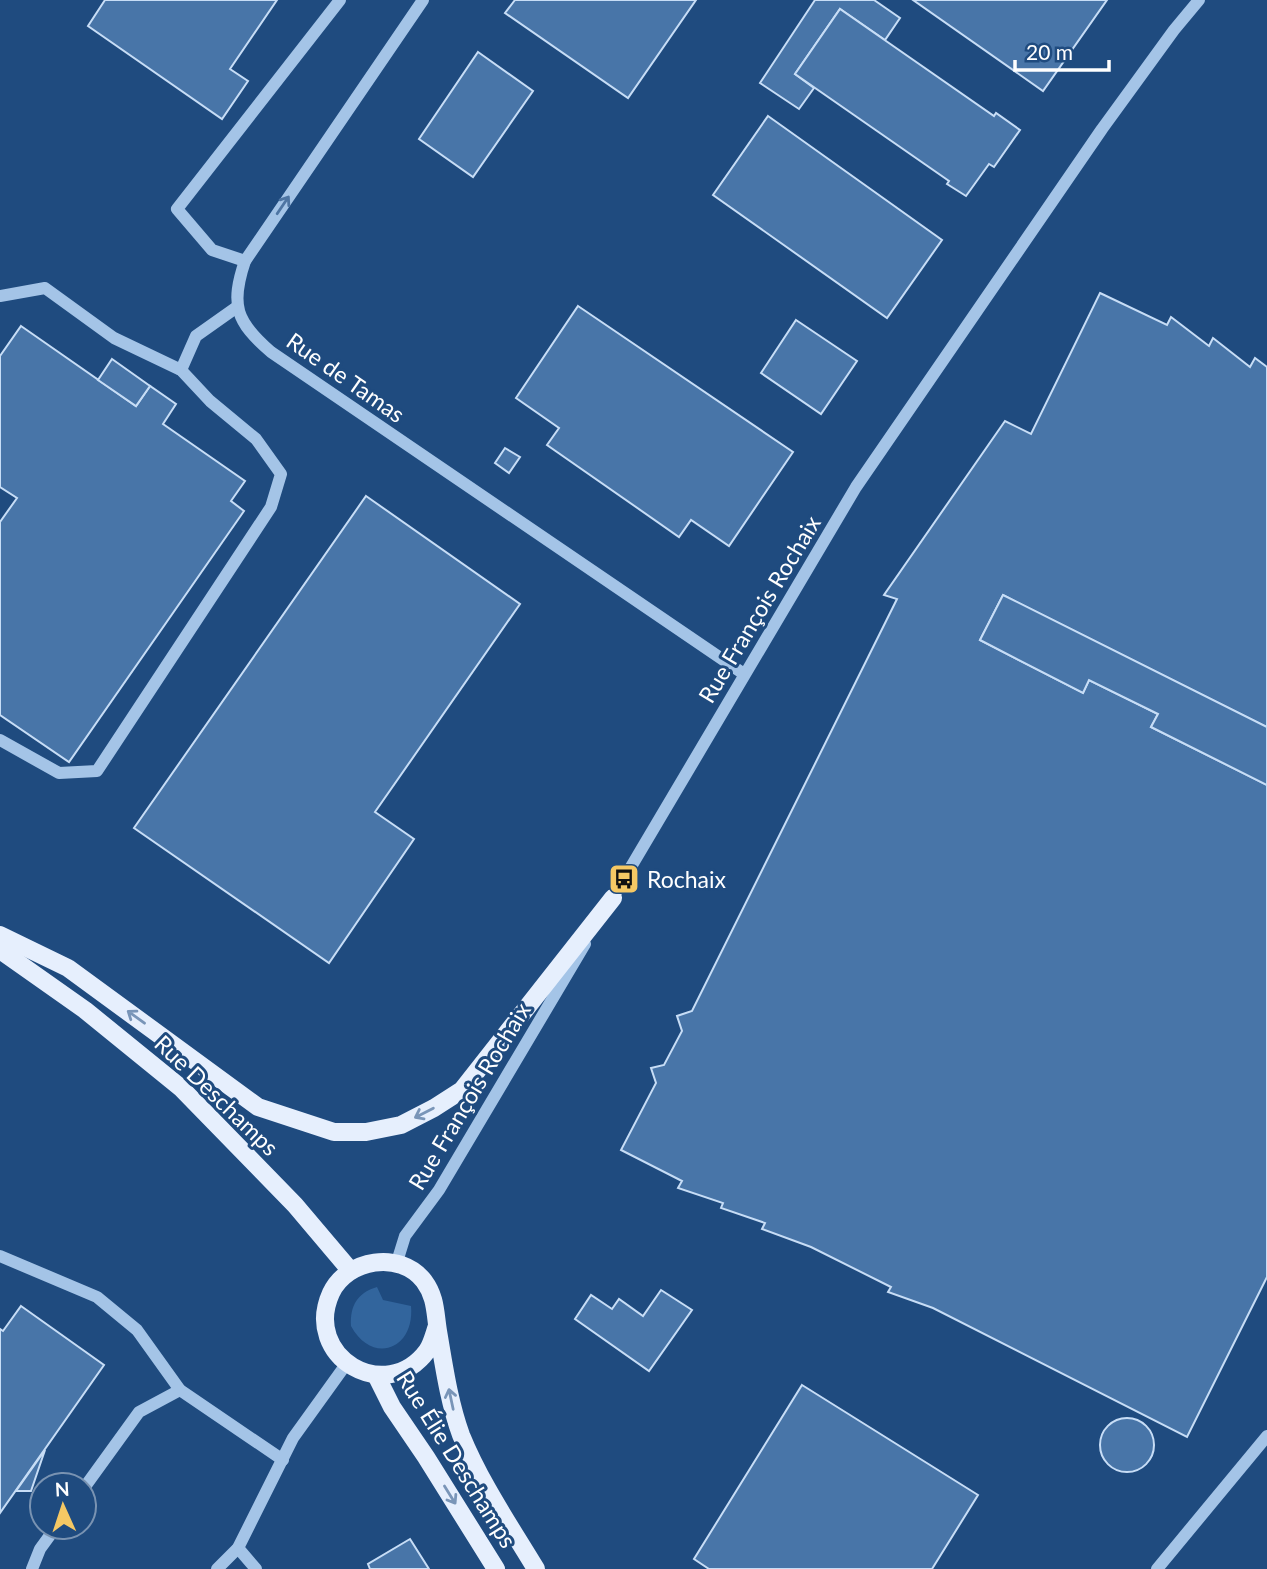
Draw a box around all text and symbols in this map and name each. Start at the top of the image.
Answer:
scale bar [1015,28,1110,72]
text: 20 m [1026,39,1073,64]
one-way arrow [276,195,290,215]
street label: Rue de Tamas [282,326,410,428]
street label: Rue François Rochaix [692,510,826,708]
bus stop icon: Rochaix [607,862,641,896]
place label: Rochaix [647,865,726,893]
street label: Rue François Rochaix [402,997,536,1195]
one-way arrow [127,1010,146,1024]
street label: Rue Deschamps [149,1029,285,1161]
one-way arrow [414,1107,435,1120]
street label: Rue Élie Deschamps [391,1365,523,1553]
one-way arrow [444,1388,458,1411]
north arrow [28,1471,98,1541]
text: N [54,1477,70,1500]
one-way arrow [443,1485,457,1505]

